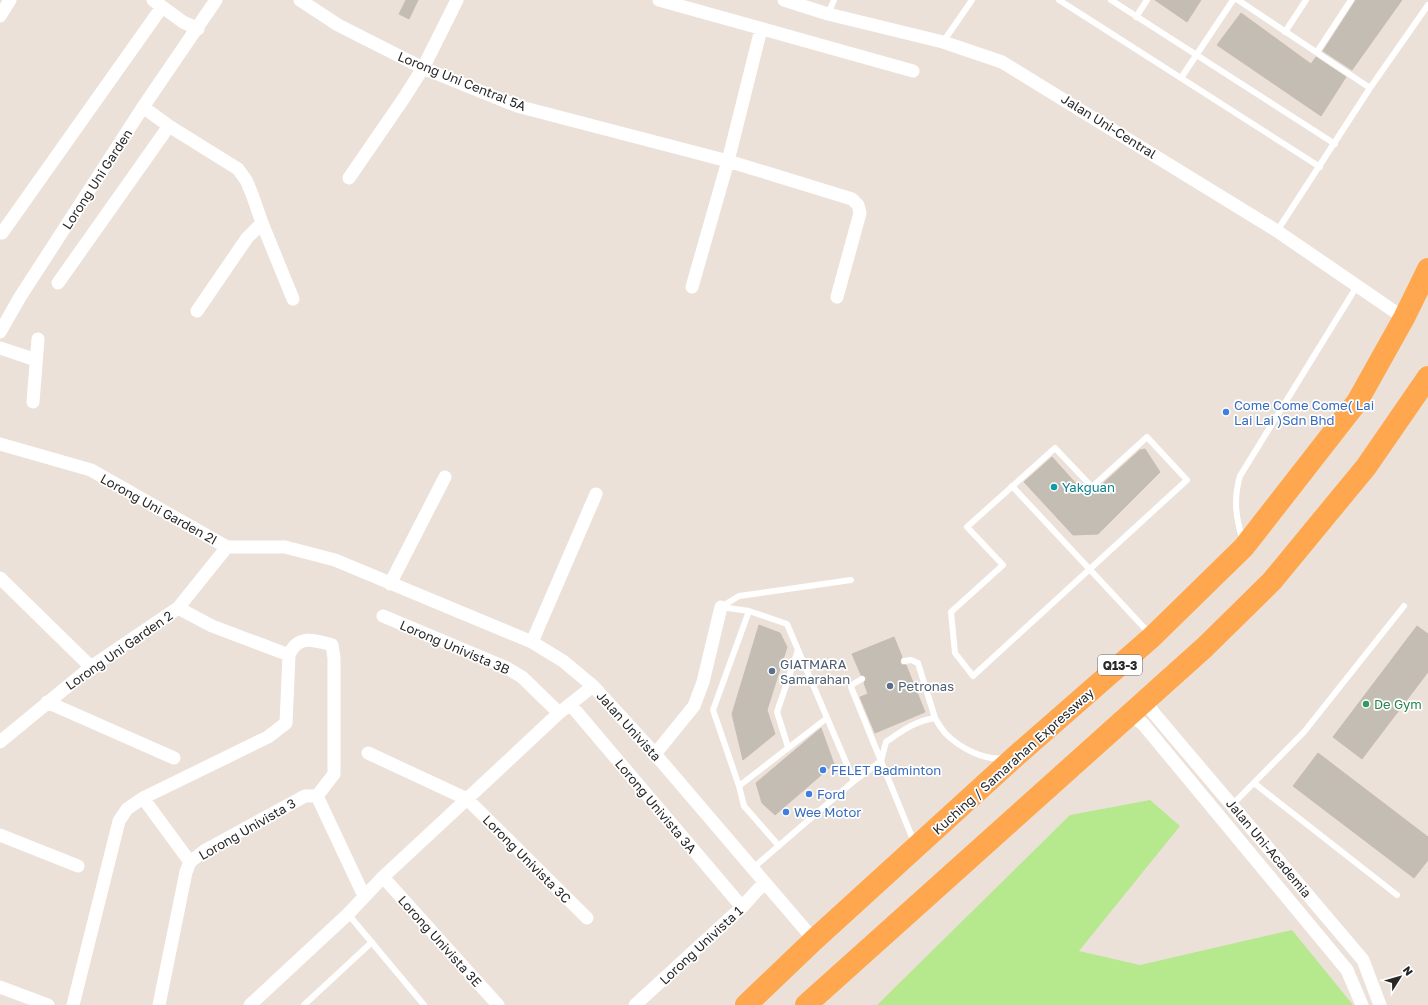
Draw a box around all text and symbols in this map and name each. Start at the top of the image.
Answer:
street label: Lorong Uni Central 5A [396,48,529,114]
street label: Jalan Uni-Central [1058,90,1160,162]
street label: Lorong Uni Garden [59,126,135,232]
place label: Come Come Come( Lai Lai Lai )Sdn Bhd [1234,397,1374,428]
marker: Come Come Come( Lai Lai Lai )Sdn Bhd [1221,407,1231,417]
street label: Lorong Uni Garden 2I [98,470,220,548]
place label: Yakguan [1062,479,1115,495]
marker: Yakguan [1049,482,1059,492]
street label: Lorong Uni Garden 2 [62,607,176,693]
street label: Lorong Univista 3B [398,617,513,677]
road number: Q13-3 [1098,655,1142,675]
place label: GIATMARA Samarahan [780,656,850,687]
marker: GIATMARA Samarahan [767,666,777,676]
place label: Petronas [898,678,954,694]
marker: Petronas [885,681,895,691]
street label: Kuching / Samarahan Expressway [929,684,1097,838]
street label: Jalan Univista [593,688,665,764]
place label: De Gym [1374,696,1422,712]
marker: De Gym [1361,699,1371,709]
street label: Lorong Univista 3A [612,756,700,856]
place label: FELET Badminton [831,762,941,778]
marker: FELET Badminton [818,765,828,775]
place label: Ford [817,786,845,802]
marker: Ford [804,789,814,799]
street label: Lorong Univista 3 [196,795,298,863]
street label: Jalan Uni-Academia [1223,795,1315,901]
place label: Wee Motor [794,804,861,820]
marker: Wee Motor [781,807,791,817]
street label: Lorong Univista 3C [480,812,574,906]
street label: Lorong Univista 3E [395,892,485,990]
street label: Lorong Univista 1 [656,902,746,988]
north arrow [1380,957,1420,997]
text: N [1401,963,1416,978]

